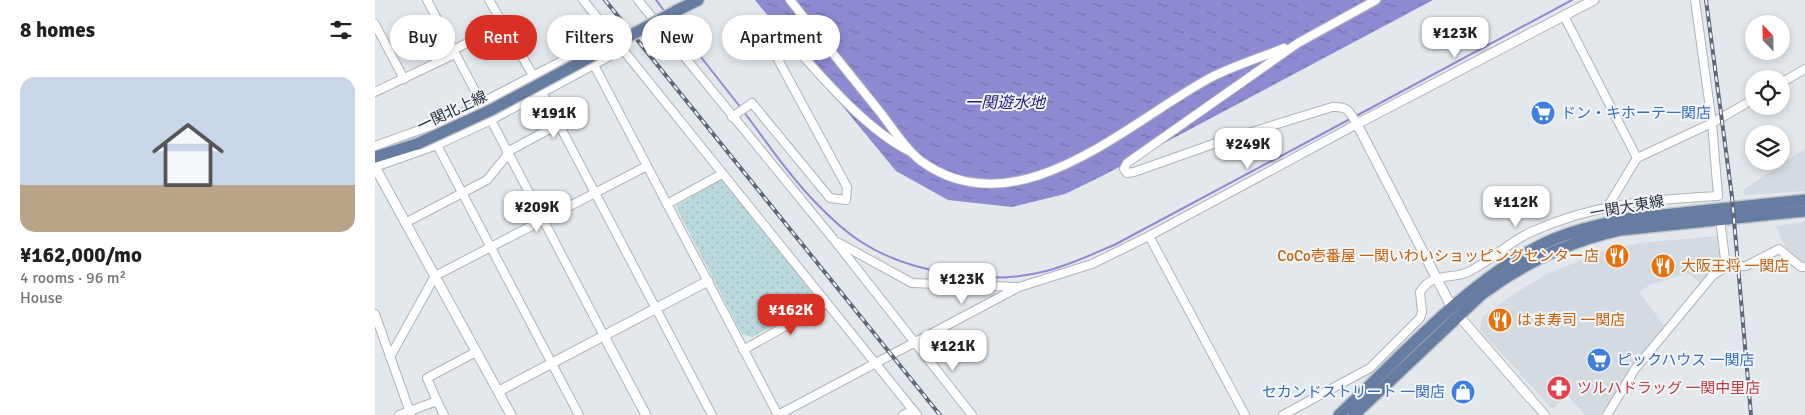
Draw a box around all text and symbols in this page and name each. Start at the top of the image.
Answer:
chip: Buy [390,15,455,60]
chip: Rent [465,15,537,60]
chip: Filters [547,15,632,60]
chip: New [642,15,712,60]
chip: Apartment [722,15,840,60]
north arrow [1745,15,1790,60]
map controls [1745,15,1790,170]
icon: filters [327,16,355,44]
text: 8 homes [20,17,95,43]
pin: ¥123K [1420,17,1490,59]
text: ¥123K [1433,23,1477,43]
button: locate [1745,70,1790,115]
street label: 一関北上線 [414,87,490,135]
water label: 一関遊水地 [965,93,1047,113]
pin: ¥191K [519,96,589,139]
supermarket icon: ドン・キホーテ一関店 [1530,100,1556,126]
text: ¥191K [532,103,576,123]
place label: ドン・キホーテ一関店 [1561,104,1711,122]
icon: home [143,110,233,200]
button: layers [1745,125,1790,170]
pin: ¥249K [1213,128,1283,170]
text: ¥249K [1226,134,1270,154]
pin: ¥112K [1481,186,1551,228]
pin: ¥209K [502,190,572,233]
text: ¥112K [1494,192,1538,212]
street label: 一関大東線 [1588,192,1666,222]
text: ¥209K [515,197,559,217]
text: ¥162,000/mo [20,242,142,268]
restaurant icon: CoCo壱番屋 一関いわいショッピングセンター店 [1604,243,1630,269]
place label: CoCo壱番屋 一関いわいショッピングセンター店 [1277,247,1599,265]
restaurant icon: 大阪王将 一関店 [1650,253,1676,279]
place label: 大阪王将 一関店 [1681,257,1789,275]
pin: ¥123K [927,262,997,305]
text: 4 rooms · 96 m² [20,268,126,288]
text: ¥123K [940,269,984,289]
text: House [20,288,63,308]
pin: ¥162K [756,294,826,336]
text: ¥162K [769,300,813,320]
restaurant icon: はま寿司 一関店 [1487,307,1513,333]
place label: はま寿司 一関店 [1517,311,1625,329]
pin: ¥121K [918,330,988,372]
text: ¥121K [931,336,975,356]
supermarket icon: ピックハウス 一関店 [1586,347,1612,373]
place label: ピックハウス 一関店 [1617,351,1755,369]
pharmacy icon: ツルハドラッグ 一関中里店 [1546,375,1572,401]
shop icon: セカンドストリート 一関店 [1450,379,1476,405]
place label: ツルハドラッグ 一関中里店 [1577,379,1760,397]
place label: セカンドストリート 一関店 [1262,383,1445,401]

